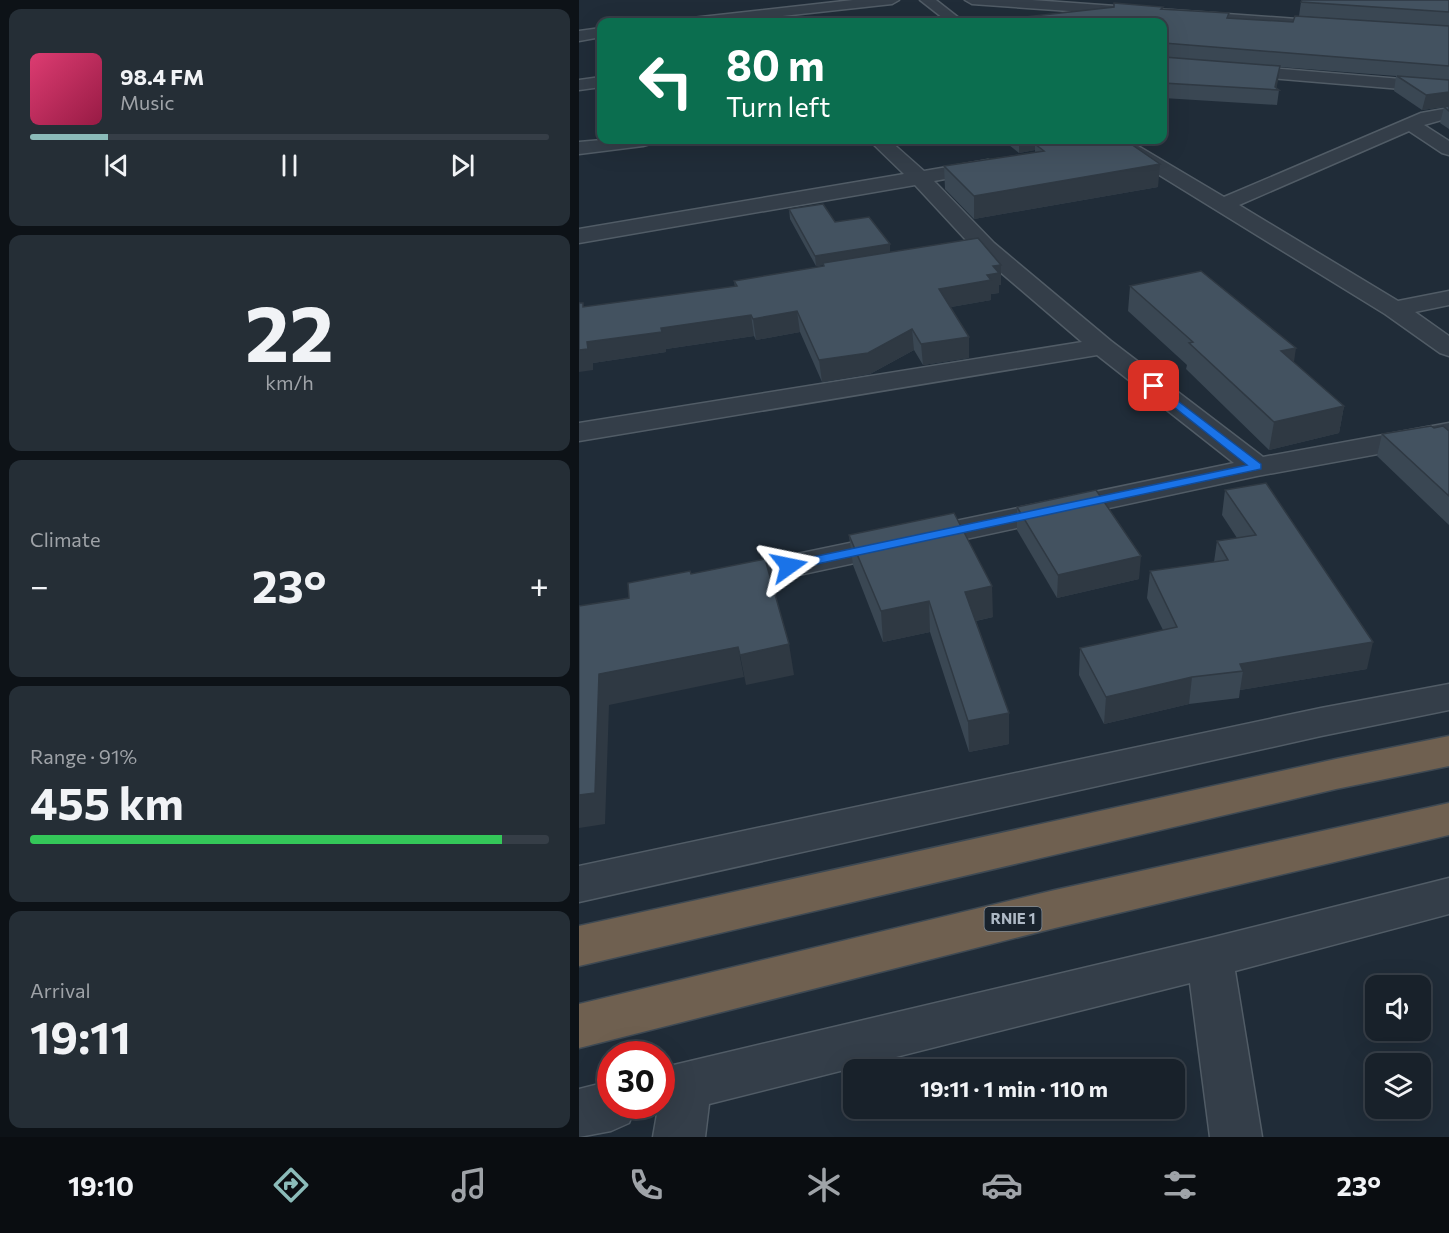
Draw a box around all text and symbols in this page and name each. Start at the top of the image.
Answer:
text: 80 m [726,38,825,90]
icon: left [627,42,705,120]
text: 98.4 FM [120,63,204,90]
text: Music [120,90,174,114]
text: Turn left [726,90,830,123]
icon: previous [100,149,133,182]
icon: pause [273,149,306,182]
icon: next [446,149,479,182]
text: 22 [245,283,334,378]
pin [1128,360,1179,411]
icon: arrive [1137,369,1170,402]
text: km/h [265,370,314,394]
text: Climate [30,527,100,551]
position arrow [757,534,821,598]
text: 23° [252,557,326,612]
text: − [30,564,49,605]
text: + [530,564,549,605]
text: Range · 91% [30,744,137,768]
text: 455 km [30,774,184,829]
road number: RNIE 1 [985,907,1041,931]
map controls [1365,975,1431,1119]
button: sound [1365,975,1431,1041]
text: Arrival [30,978,91,1002]
text: 19:11 [30,1008,131,1063]
speed limit sign: 30 [597,1041,675,1119]
button: layers [1365,1053,1431,1119]
text: 19:11 · 1 min · 110 m [920,1075,1108,1102]
icon: directions [270,1164,312,1206]
icon: music [448,1164,490,1206]
icon: phone [625,1164,667,1206]
icon: climate [803,1164,845,1206]
icon: car [981,1164,1023,1206]
icon: filters [1159,1164,1201,1206]
text: 19:10 [68,1169,134,1202]
text: 23° [1336,1169,1381,1202]

